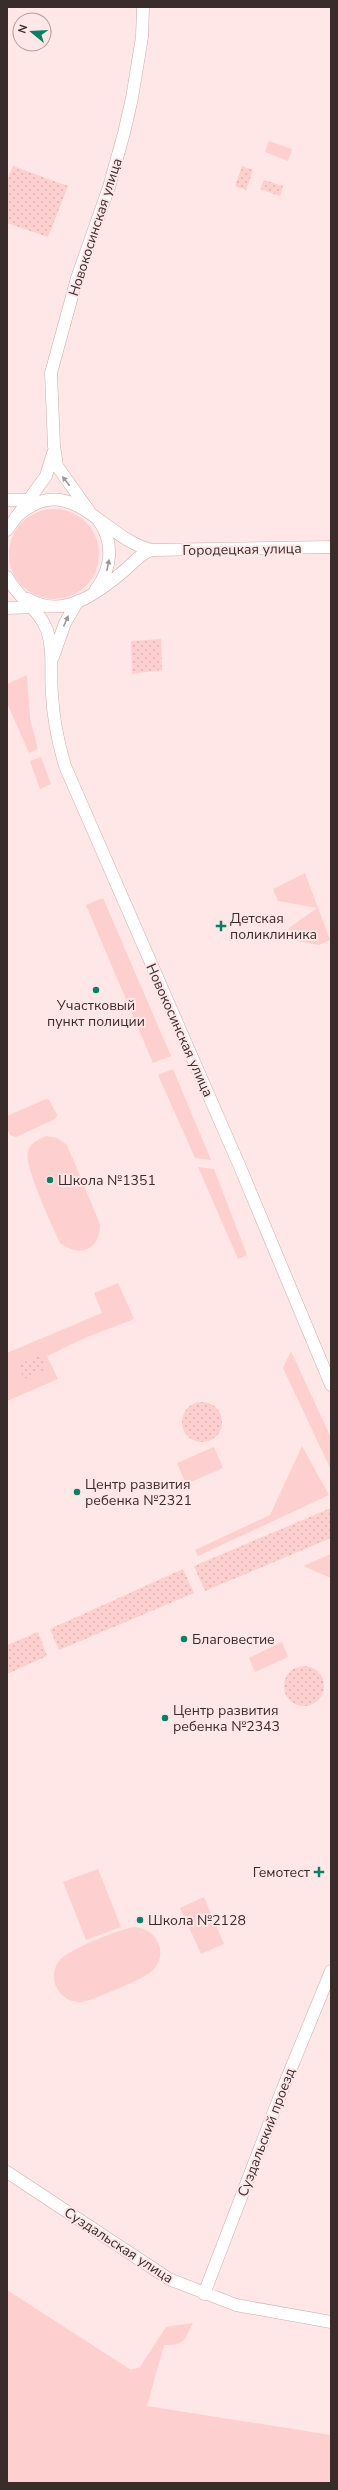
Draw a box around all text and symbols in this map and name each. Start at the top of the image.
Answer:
north arrow [12,12,52,52]
text: N [15,23,31,35]
street label: Новокосинская улица [64,156,127,299]
one-way arrow [62,475,71,486]
street label: Городецкая улица [182,539,302,560]
one-way arrow [105,558,111,571]
one-way arrow [63,616,69,627]
place label: Детская поликлиника [230,909,317,944]
marker: Детская поликлиника [215,920,227,932]
street label: Новокосинская улица [142,960,218,1100]
marker: Участковый пункт полиции [91,985,101,995]
place label: Участковый пункт полиции [47,996,145,1031]
place label: Школа №1351 [58,1171,156,1190]
marker: Школа №1351 [45,1175,55,1185]
place label: Центр развития ребенка №2321 [85,1475,192,1510]
marker: Центр развития ребенка №2321 [72,1487,82,1497]
place label: Благовестие [192,1630,275,1649]
marker: Благовестие [179,1634,189,1644]
place label: Центр развития ребенка №2343 [173,1701,280,1736]
marker: Центр развития ребенка №2343 [160,1713,170,1723]
place label: Гемотест [253,1863,311,1882]
marker: Гемотест [313,1866,325,1878]
place label: Школа №2128 [148,1911,246,1930]
marker: Школа №2128 [135,1915,145,1925]
street label: Суздальский проезд [233,2065,300,2199]
street label: Суздальская улица [60,2203,177,2288]

